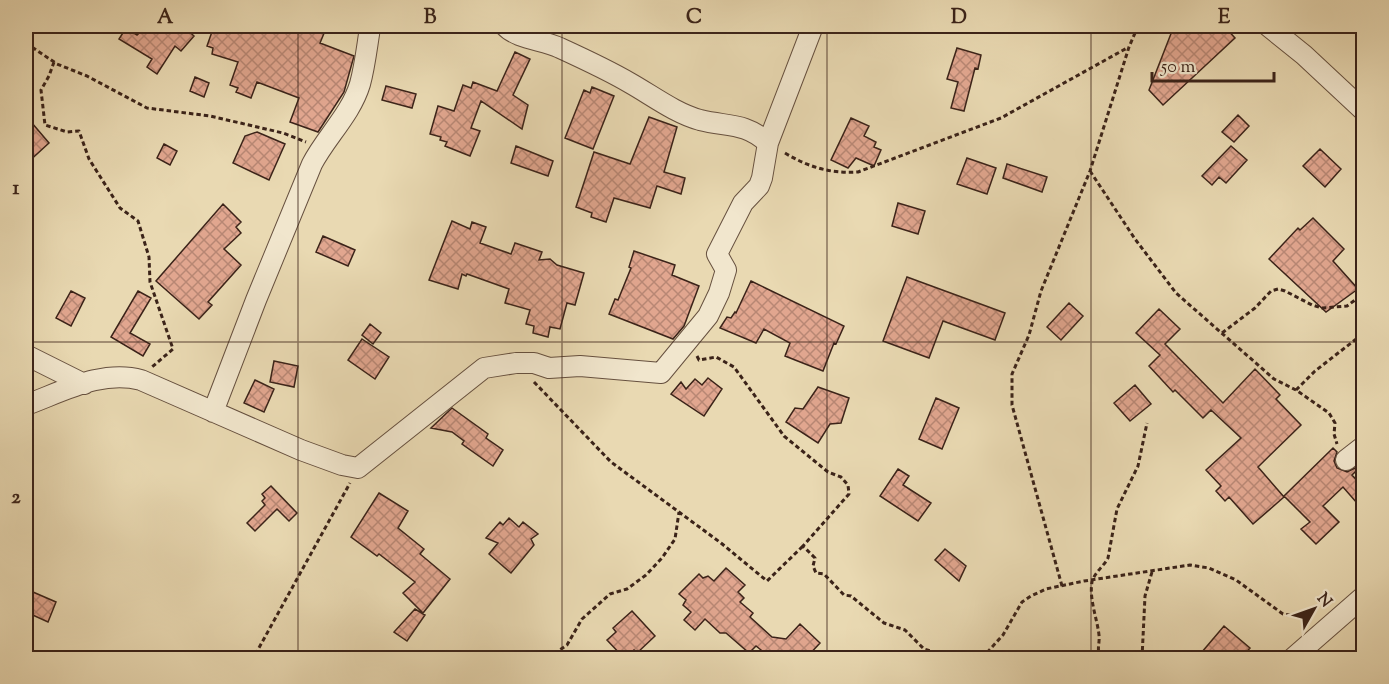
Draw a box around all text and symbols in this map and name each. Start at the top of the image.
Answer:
text: A [157,4,174,33]
text: B [424,4,437,33]
text: C [686,4,702,33]
text: D [951,4,967,33]
text: E [1218,4,1231,33]
scale bar [1152,45,1274,83]
text: 50 m [1160,55,1196,81]
text: 1 [13,175,20,204]
text: 2 [11,484,21,513]
north arrow [1284,579,1344,639]
text: N [1311,589,1337,613]

